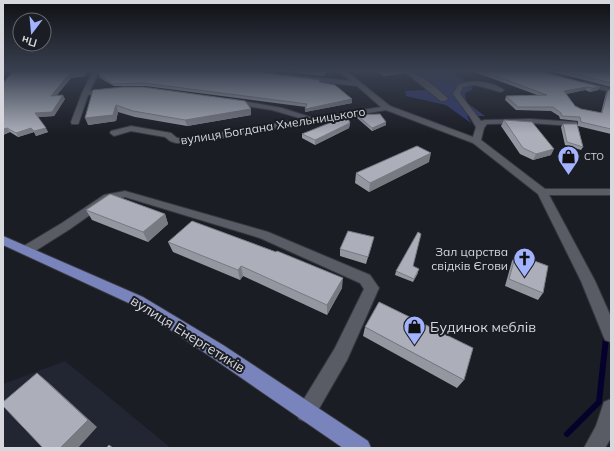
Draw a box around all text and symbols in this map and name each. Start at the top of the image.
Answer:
north arrow [12,12,52,52]
text: Пн [20,33,39,50]
street label: вулиця Богдана Хмельницького [179,103,366,148]
shop icon: СТО [555,143,581,176]
place label: СТО [584,150,604,163]
place label: Зал царства свідків Єгови [431,244,508,273]
church icon: Зал царства свідків Єгови [511,246,537,279]
street label: вулиця Енергетиків [127,291,249,377]
shop icon: Будинок меблів [401,314,427,347]
place label: Будинок меблів [430,318,536,336]

